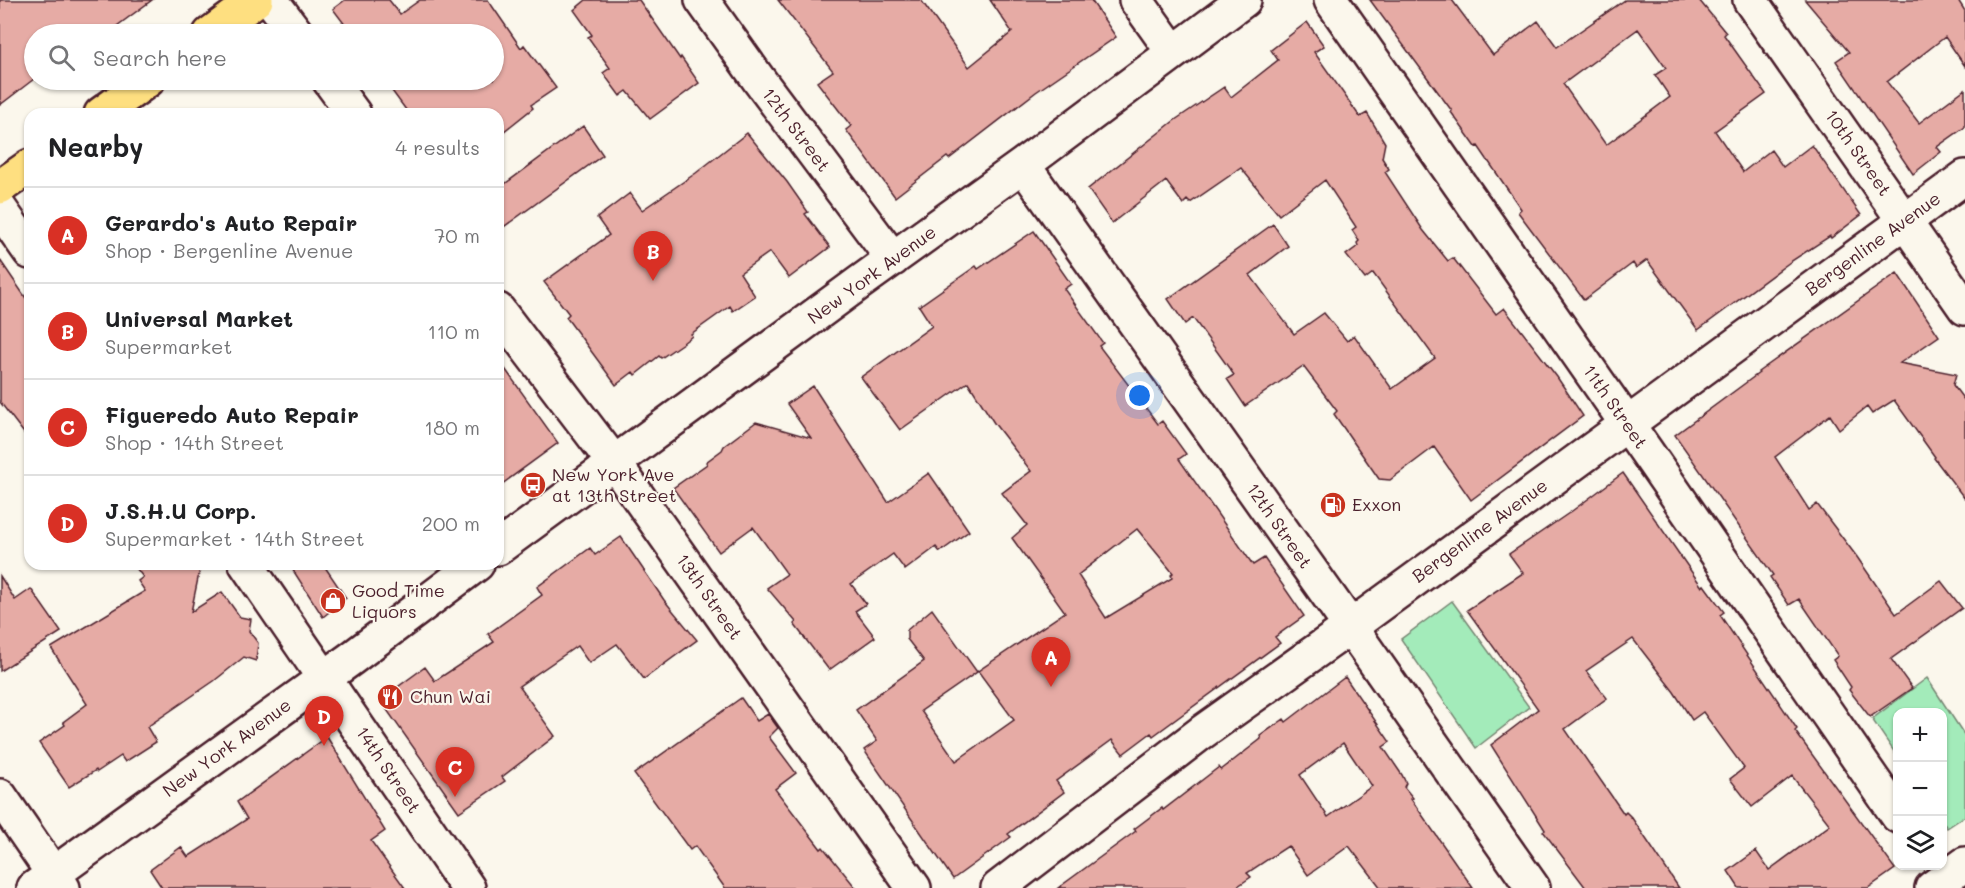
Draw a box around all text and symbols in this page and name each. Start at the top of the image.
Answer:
search box [24,24,504,90]
icon: search [45,41,78,74]
text: Search here [93,43,227,72]
street label: 12th Street [757,83,836,176]
street label: 10th Street [1820,104,1897,200]
text: Nearby [48,130,143,164]
text: 4 results [395,134,480,160]
street label: Bergenline Avenue [1800,186,1945,301]
text: Gerardo's Auto Repair [105,208,357,237]
street label: New York Avenue [802,219,940,329]
text: A [61,222,74,248]
text: 70 m [434,222,480,248]
pin: B [634,232,672,281]
text: Shop · Bergenline Avenue [105,237,353,263]
text: Universal Market [105,304,293,333]
text: B [61,318,74,344]
text: 110 m [427,318,480,344]
text: Supermarket [105,333,232,359]
street label: 11th Street [1578,360,1654,453]
your location [1125,381,1154,410]
text: Figueredo Auto Repair [105,400,359,429]
text: C [60,414,75,440]
text: 180 m [424,414,480,440]
text: Shop · 14th Street [105,429,284,455]
place label: New York Ave at 13th Street [552,462,677,507]
bus stop icon: New York Ave at 13th Street [518,470,548,500]
street label: Bergenline Avenue [1407,473,1552,588]
street label: 12th Street [1242,478,1318,573]
fuel station icon: Exxon [1318,490,1348,520]
place label: Exxon [1352,492,1401,516]
text: J.S.H.U Corp. [105,496,257,525]
text: D [60,510,75,536]
text: 200 m [422,510,480,536]
text: Supermarket · 14th Street [105,525,365,551]
street label: 13th Street [671,549,748,644]
place label: Good Time Liquors [352,578,445,623]
shop icon: Good Time Liquors [318,586,348,616]
pin: A [1032,638,1070,687]
restaurant icon: Chun Wai [375,682,405,712]
place label: Chun Wai [410,684,491,708]
street label: New York Avenue [157,692,295,802]
pin: D [304,696,344,746]
map controls [1893,708,1947,870]
button: + [1893,708,1947,762]
street label: 14th Street [351,721,427,817]
pin: C [436,748,474,797]
button: − [1893,762,1947,816]
button: layers [1893,816,1947,870]

